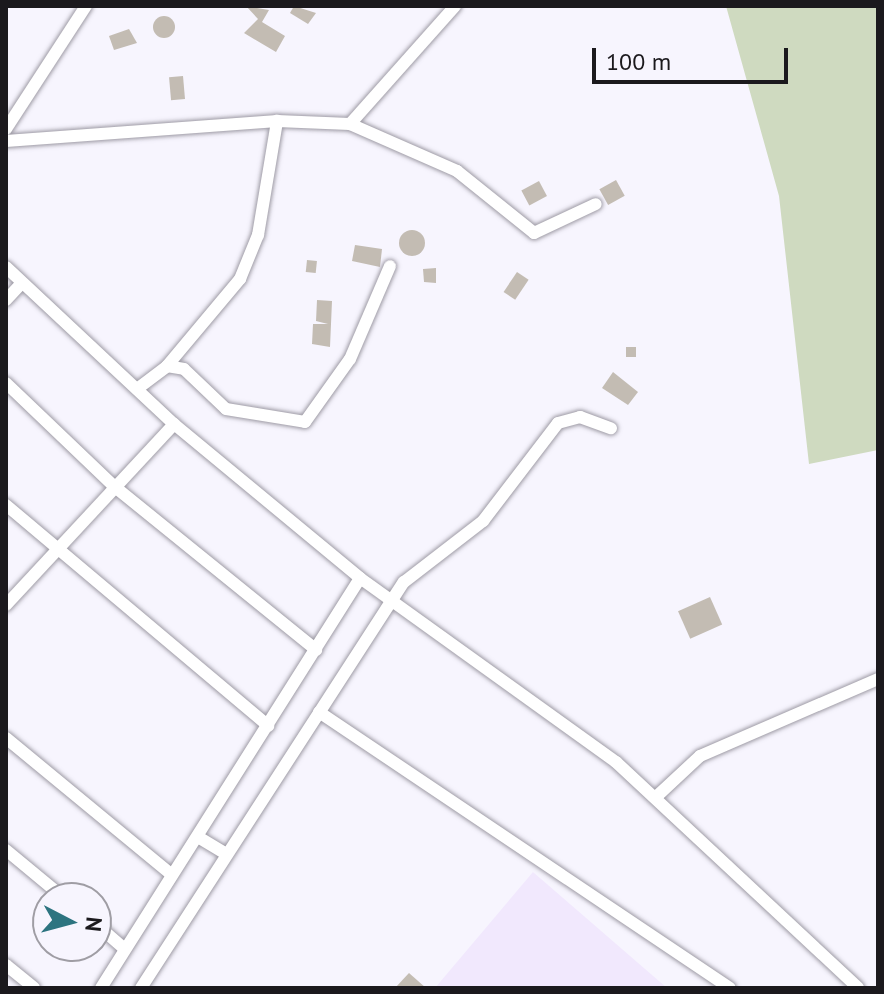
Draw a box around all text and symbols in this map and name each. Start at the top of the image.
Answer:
scale bar [596,32,792,82]
text: 100 m [606,46,671,77]
north arrow [32,882,112,962]
text: N [79,916,109,933]

